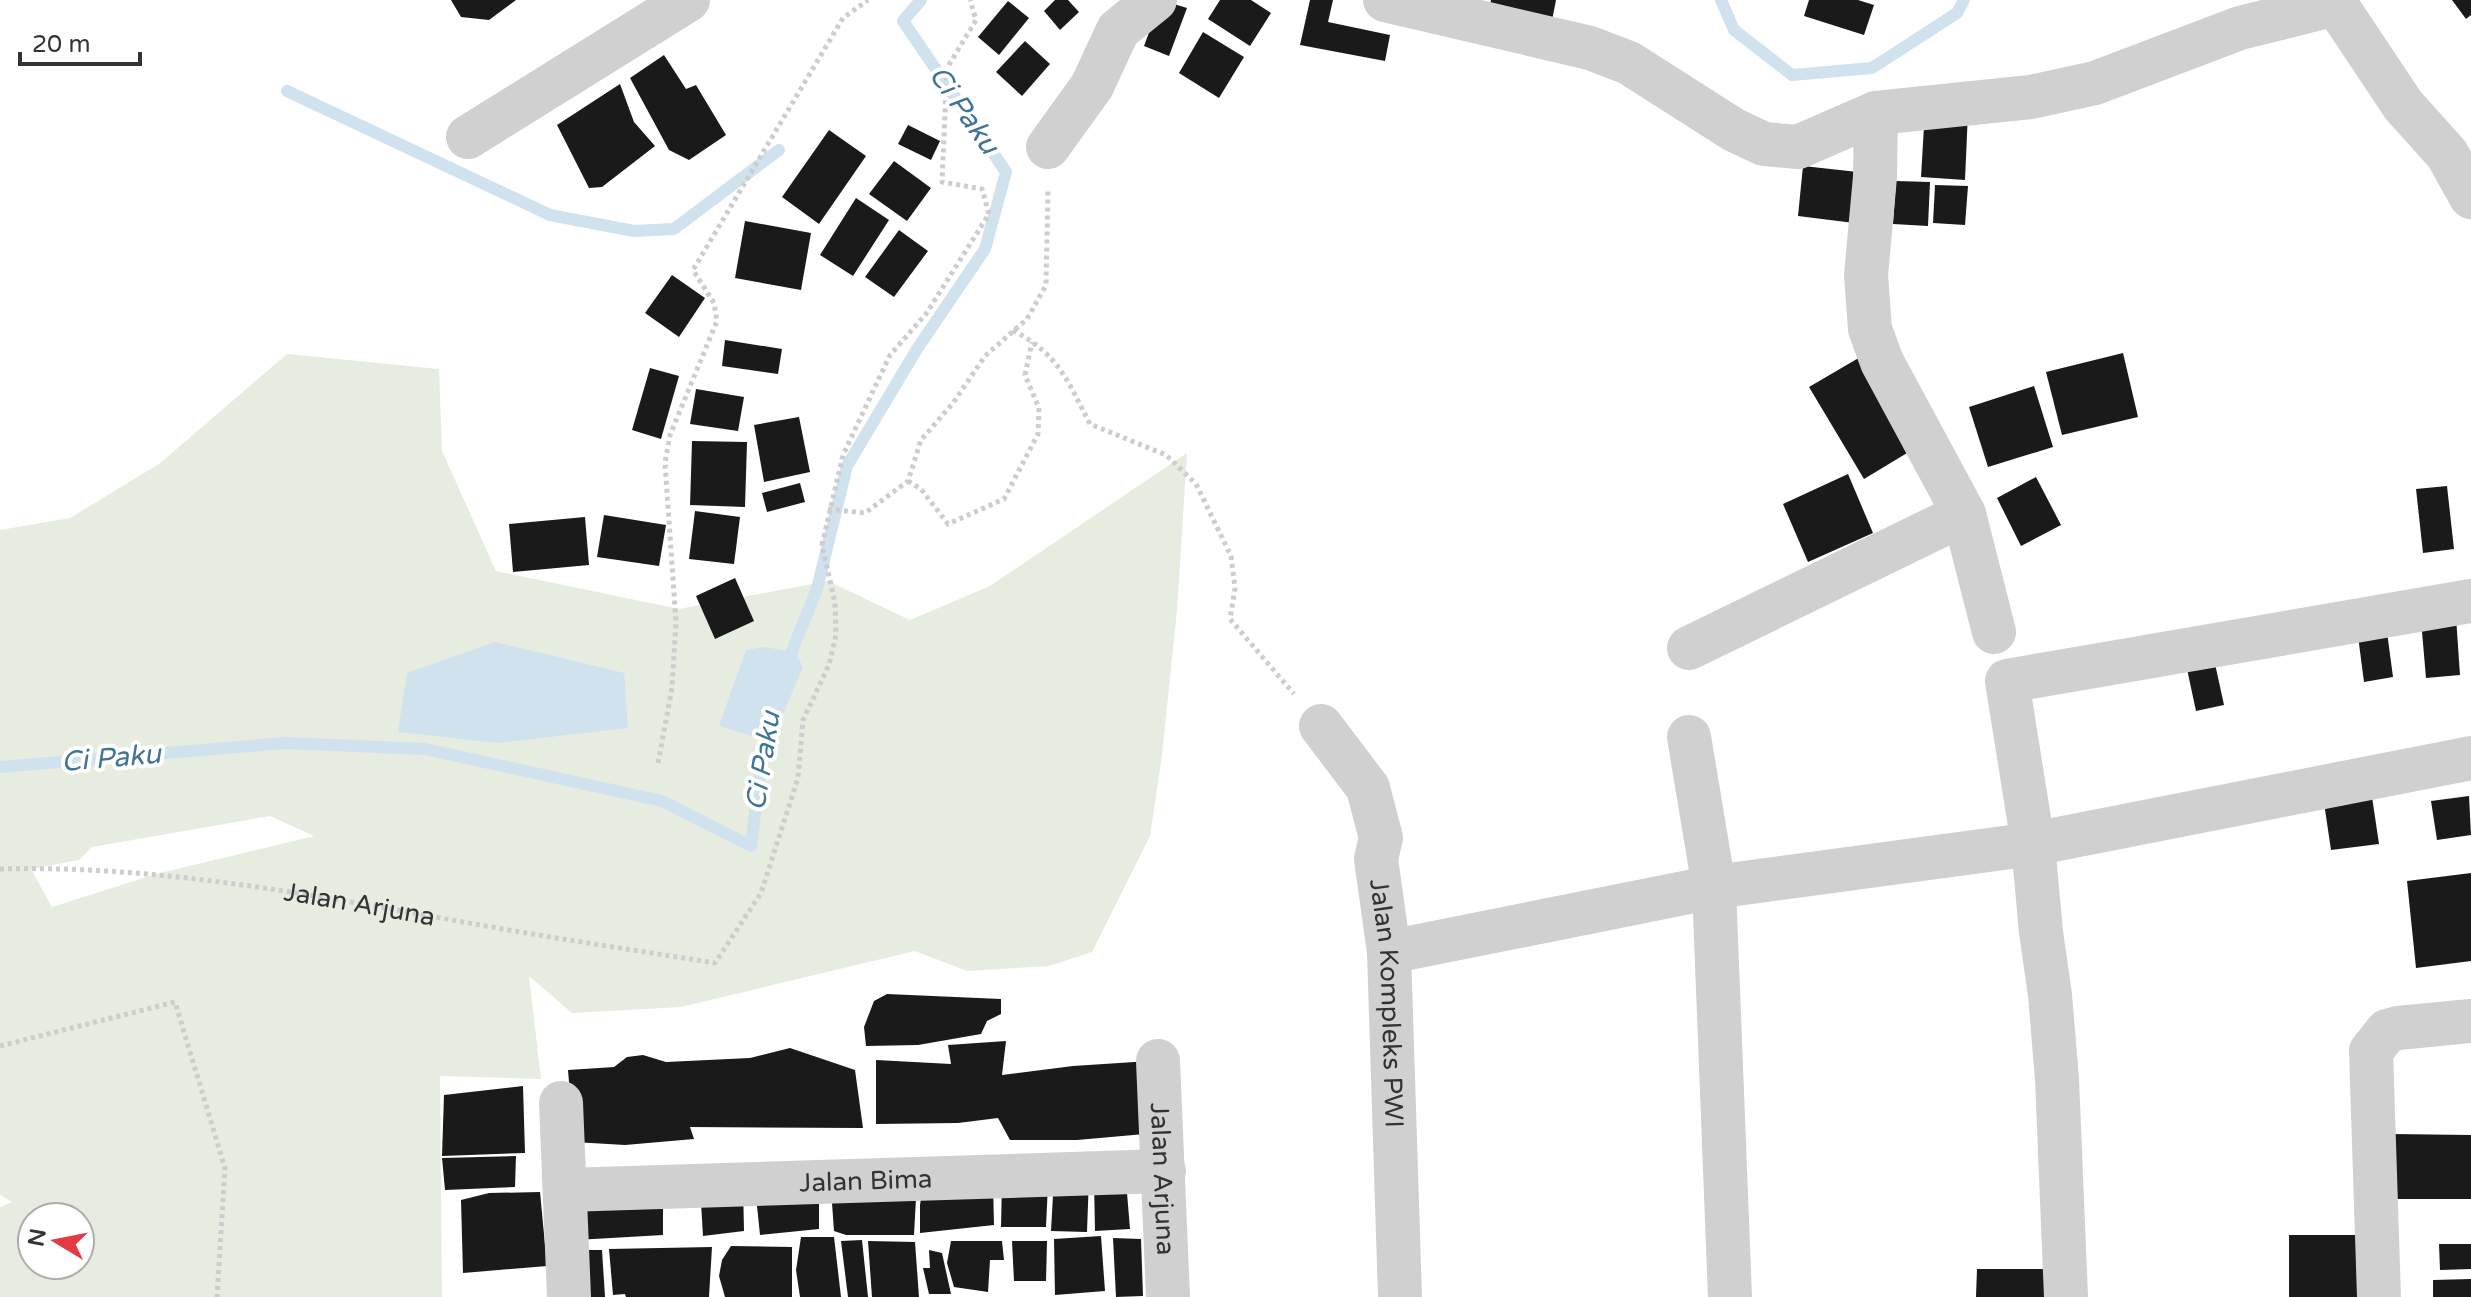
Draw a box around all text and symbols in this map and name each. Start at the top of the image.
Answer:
scale bar [20,16,140,66]
text: 20 m [32,30,90,59]
water label: Ci Paku [921,59,1008,162]
water label: Ci Paku [738,707,788,813]
water label: Ci Paku [60,737,164,779]
street label: Jalan Arjuna [282,876,438,932]
street label: Jalan Kompleks PWI [1363,877,1410,1128]
street label: Jalan Arjuna [1144,1102,1182,1256]
street label: Jalan Bima [799,1163,933,1198]
north arrow [16,1201,96,1281]
text: N [23,1227,52,1249]

